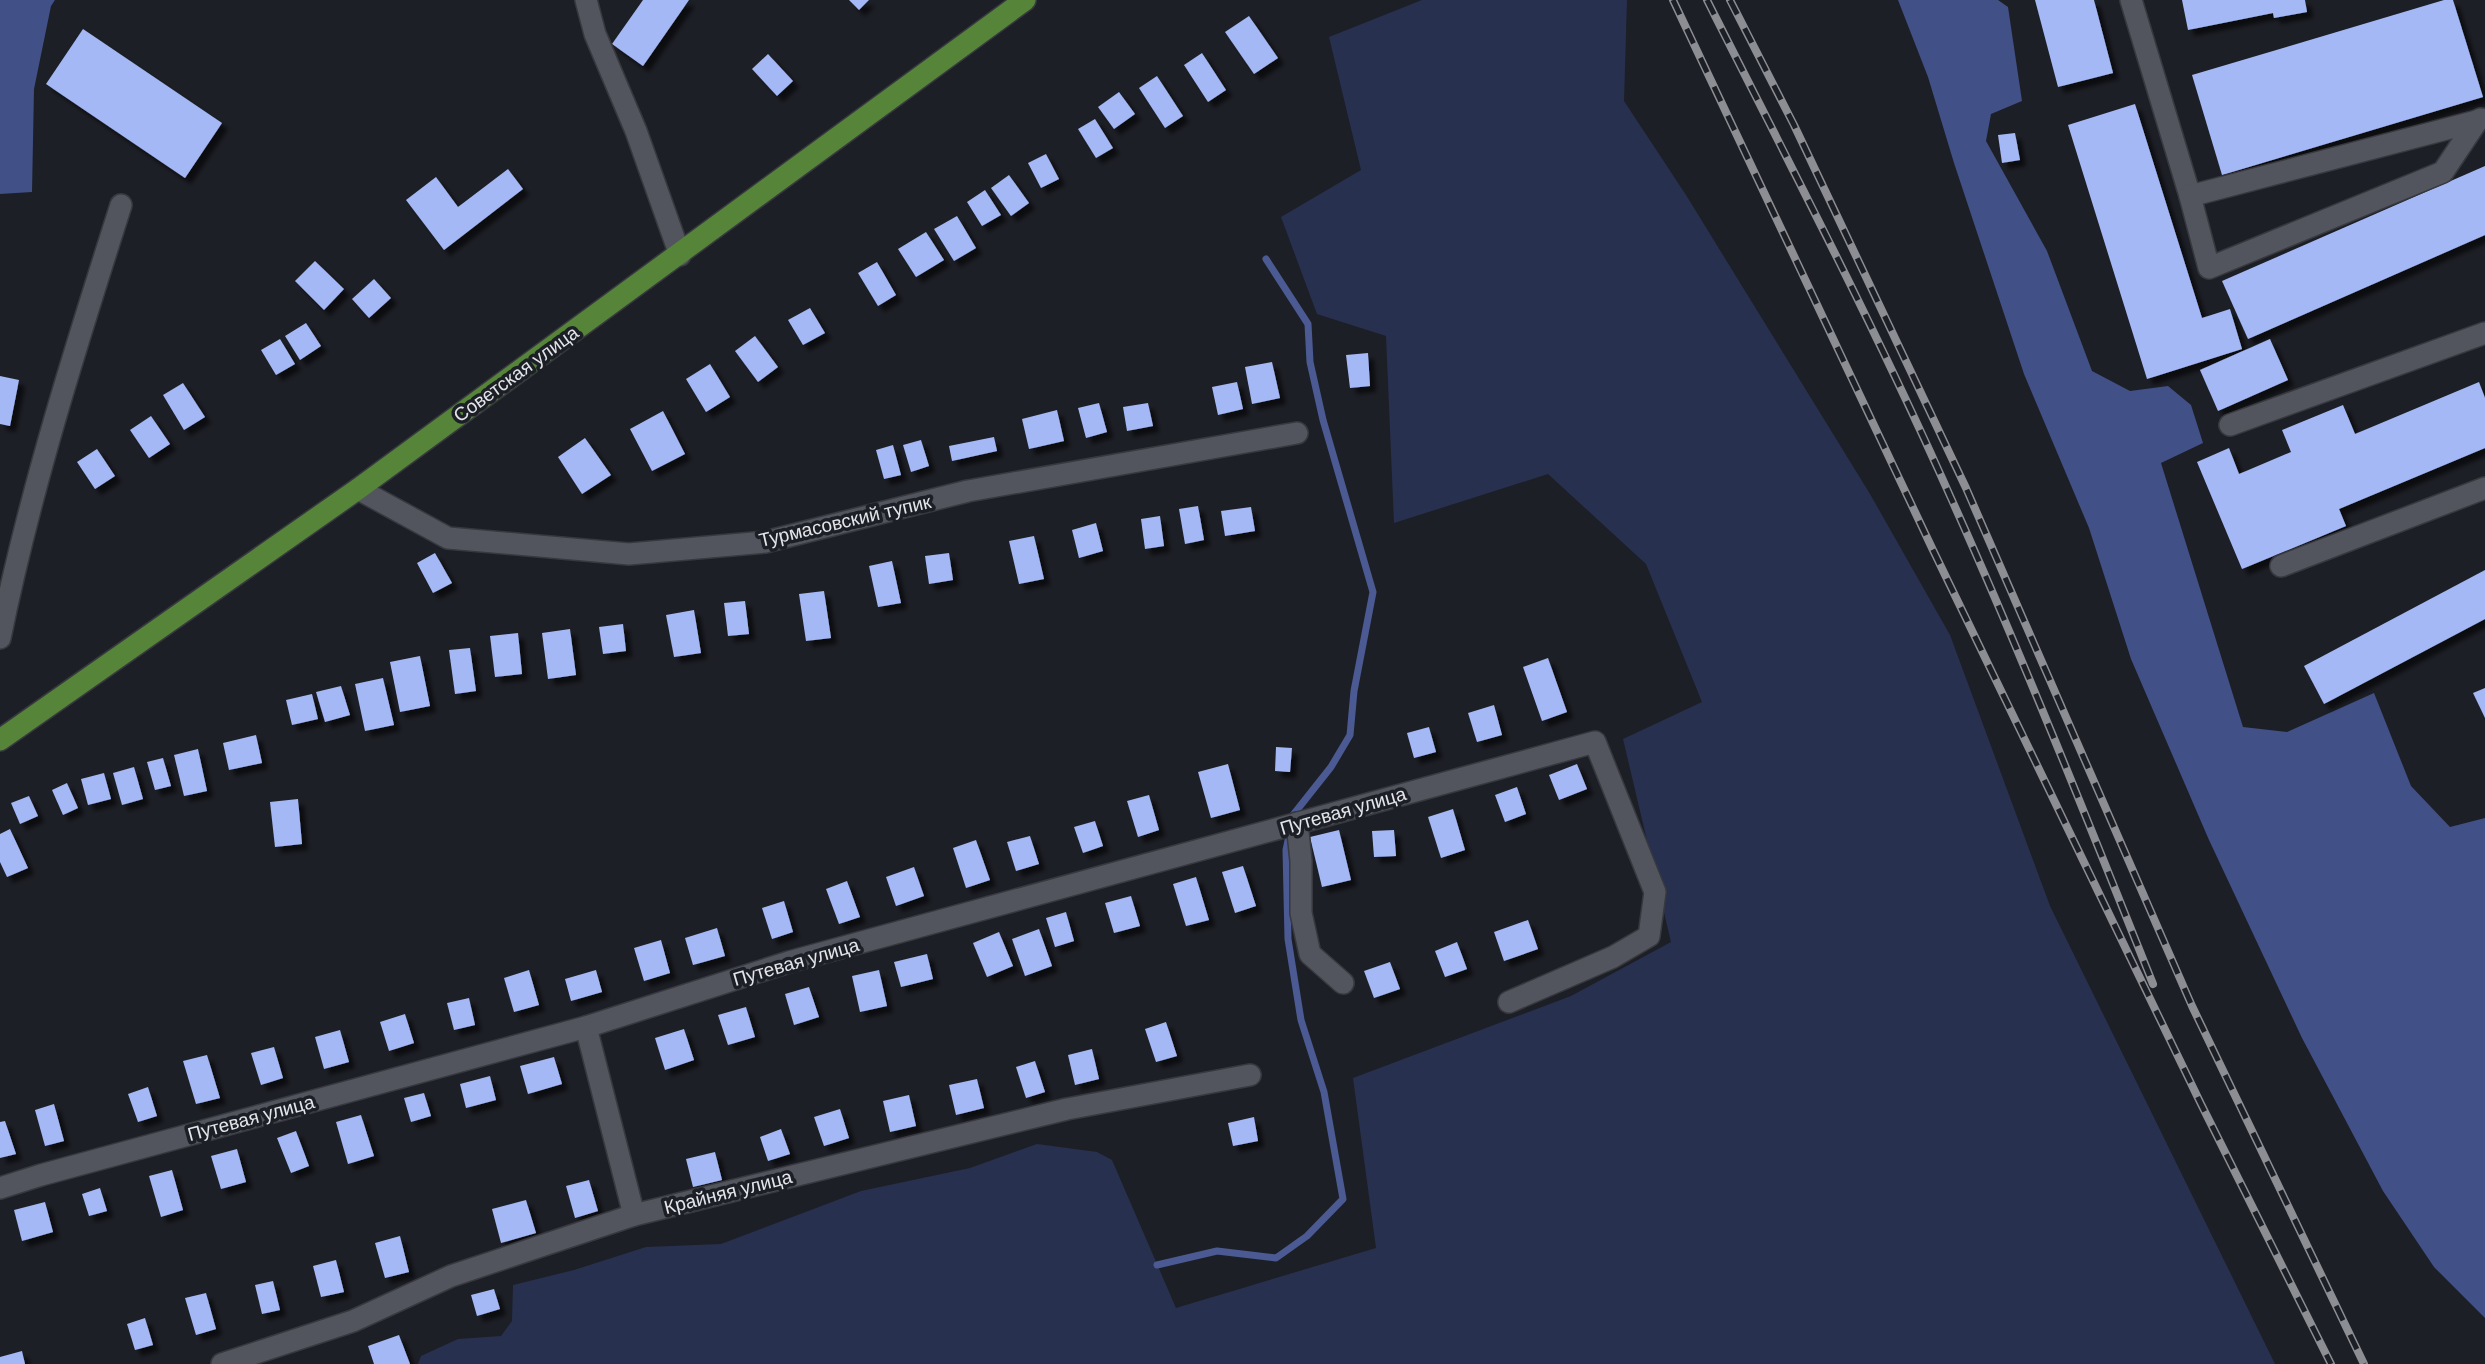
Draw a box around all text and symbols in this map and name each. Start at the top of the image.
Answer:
street label: Советская улица [448,320,584,428]
street label: Турмасовский тупик [756,489,934,553]
street label: Путевая улица [1277,781,1409,841]
street label: Путевая улица [730,932,862,992]
street label: Путевая улица [185,1089,318,1147]
street label: Крайняя улица [661,1164,795,1220]

